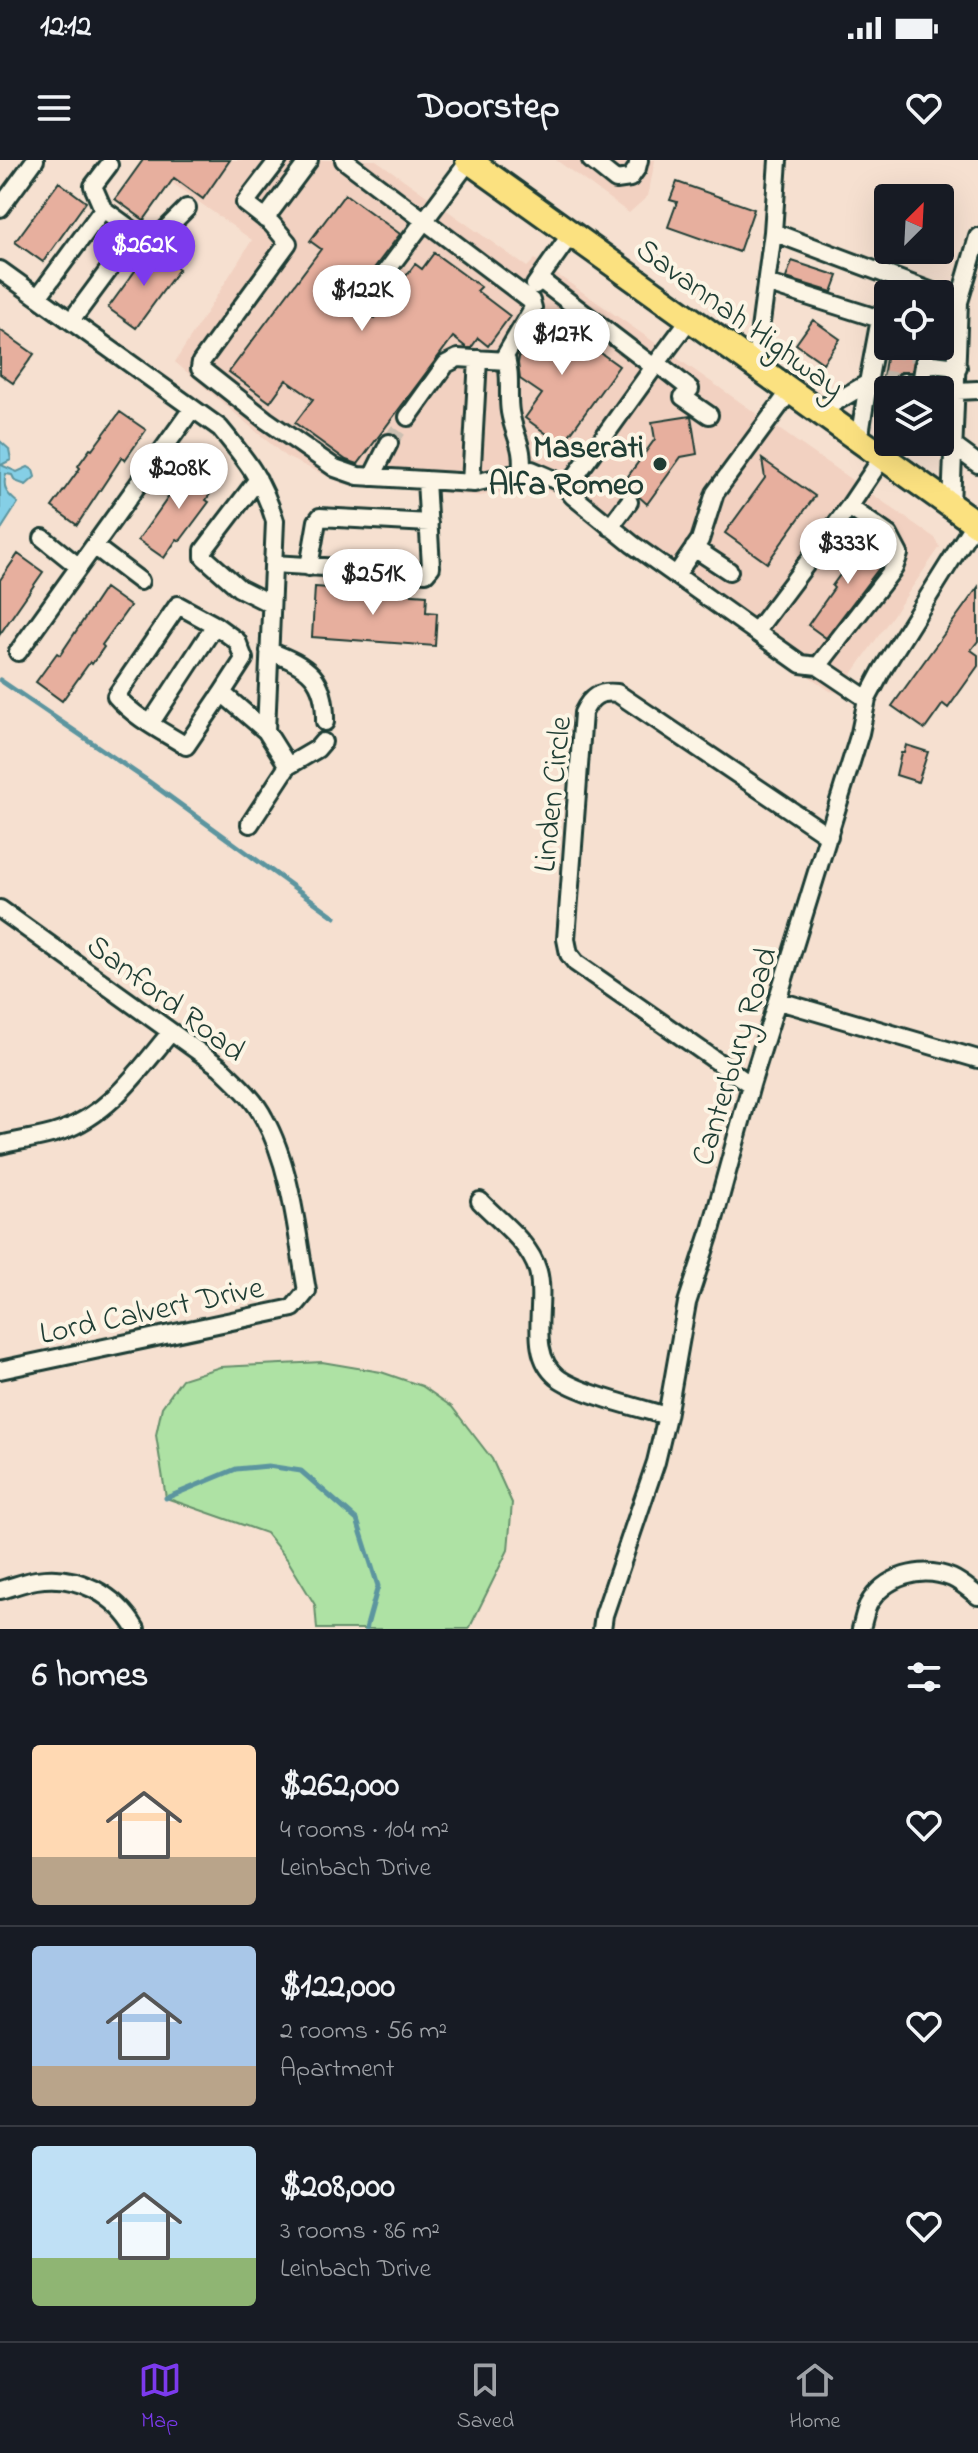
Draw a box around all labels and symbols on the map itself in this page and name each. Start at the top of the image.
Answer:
north arrow [874,184,954,264]
pin: $262K [88,220,200,288]
street label: Savannah Highway [625,228,853,412]
pin: $122K [306,265,418,333]
pin: $127K [506,309,618,377]
place label: Maserati Alfa Romeo [489,426,644,510]
pin: $208K [123,443,235,511]
marker: Maserati Alfa Romeo [651,455,669,473]
pin: $333K [792,518,904,586]
pin: $251K [317,549,429,617]
street label: Linden Circle [523,713,586,875]
street label: Sanford Road [75,924,254,1075]
street label: Canterbury Road [681,942,792,1172]
street label: Lord Calvert Drive [35,1266,269,1359]

